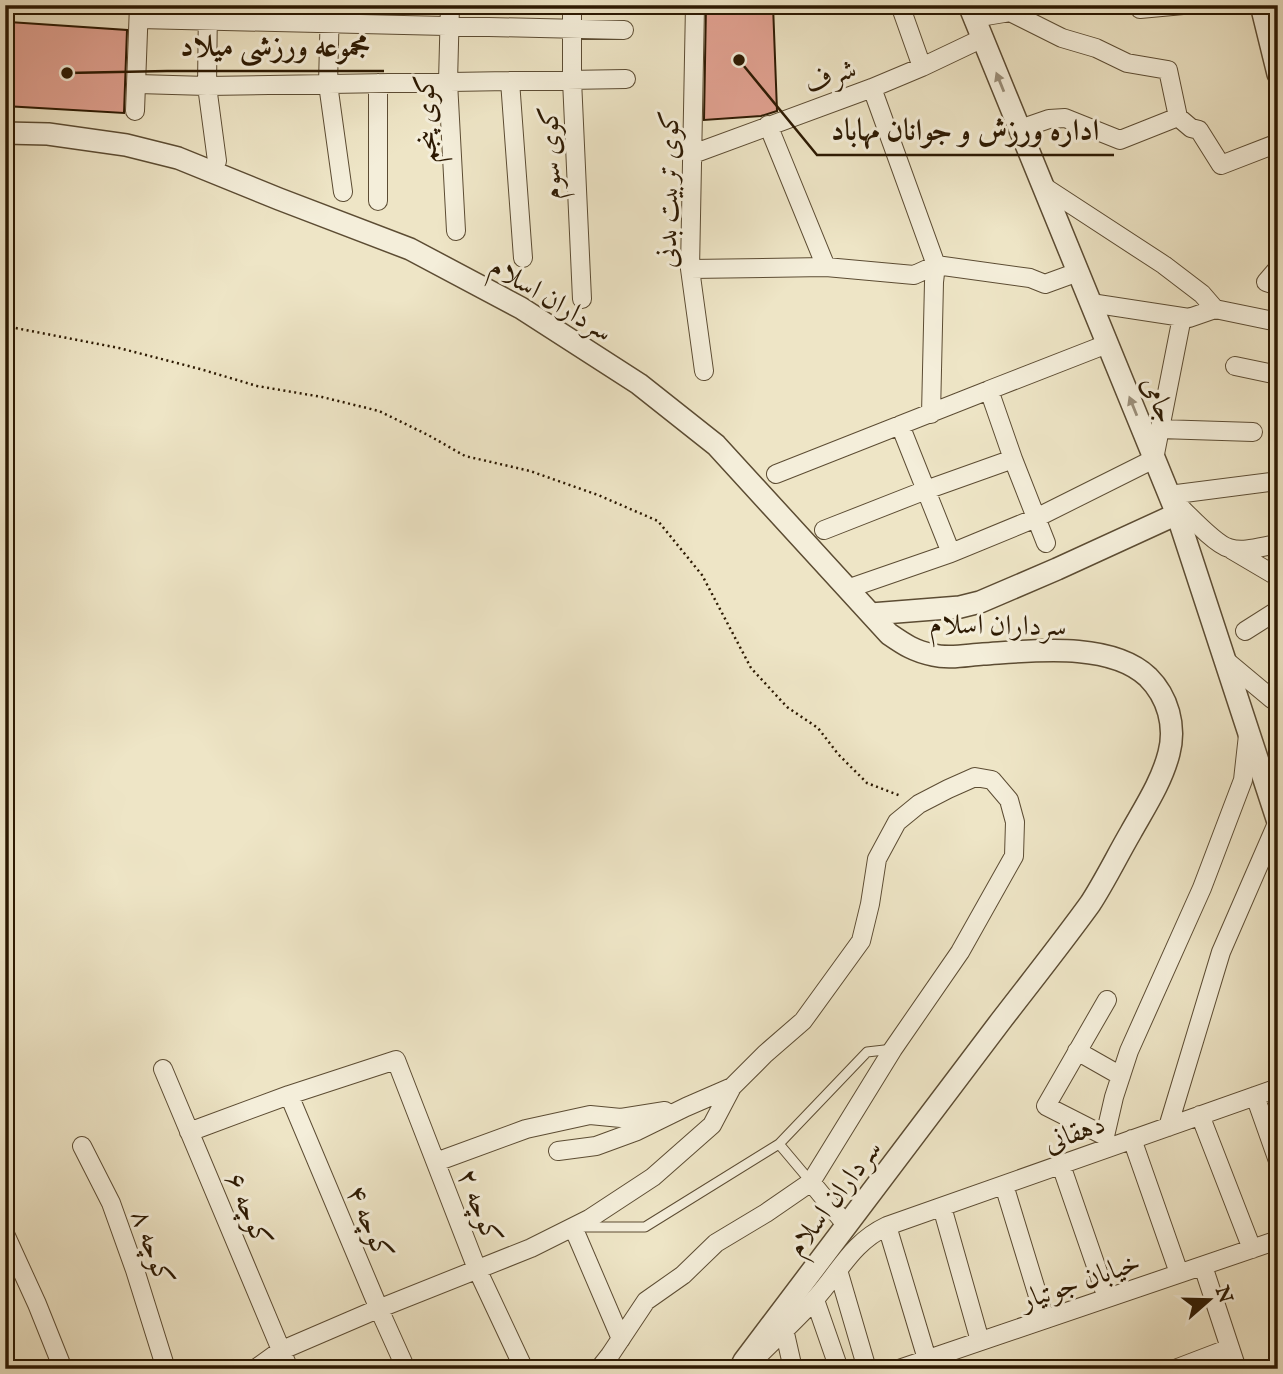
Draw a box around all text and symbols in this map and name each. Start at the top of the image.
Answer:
callout: مجموعه ورزشی میلاد [167,20,384,71]
text: مجموعه ورزشی میلاد [180,29,370,67]
street label: شرف [800,52,862,103]
one-way arrow [995,71,1006,92]
street label: کوی پنجم [408,73,454,164]
callout: اداره ورزش و جوانان مهاباد [817,104,1114,155]
street label: کوی سوم [532,105,576,200]
street label: کوی تربیت بدنی [651,110,688,268]
text: اداره ورزش و جوانان مهاباد [831,113,1099,151]
street label: سرداران اسلام [480,250,619,355]
street label: جامی [1133,371,1183,429]
one-way arrow [1127,395,1138,416]
street label: سرداران اسلام [929,608,1067,650]
street label: دهقانی [1039,1107,1110,1162]
street label: سرداران اسلام [780,1133,894,1267]
street label: کوچه ۲ [448,1164,509,1250]
street label: کوچه ۶ [216,1167,279,1253]
street label: کوچه ۴ [337,1180,400,1266]
street label: کوچه ۸ [122,1205,181,1290]
street label: خیابان جوتیار [1013,1246,1145,1320]
north arrow [1174,1266,1244,1336]
text: N [1209,1282,1237,1307]

